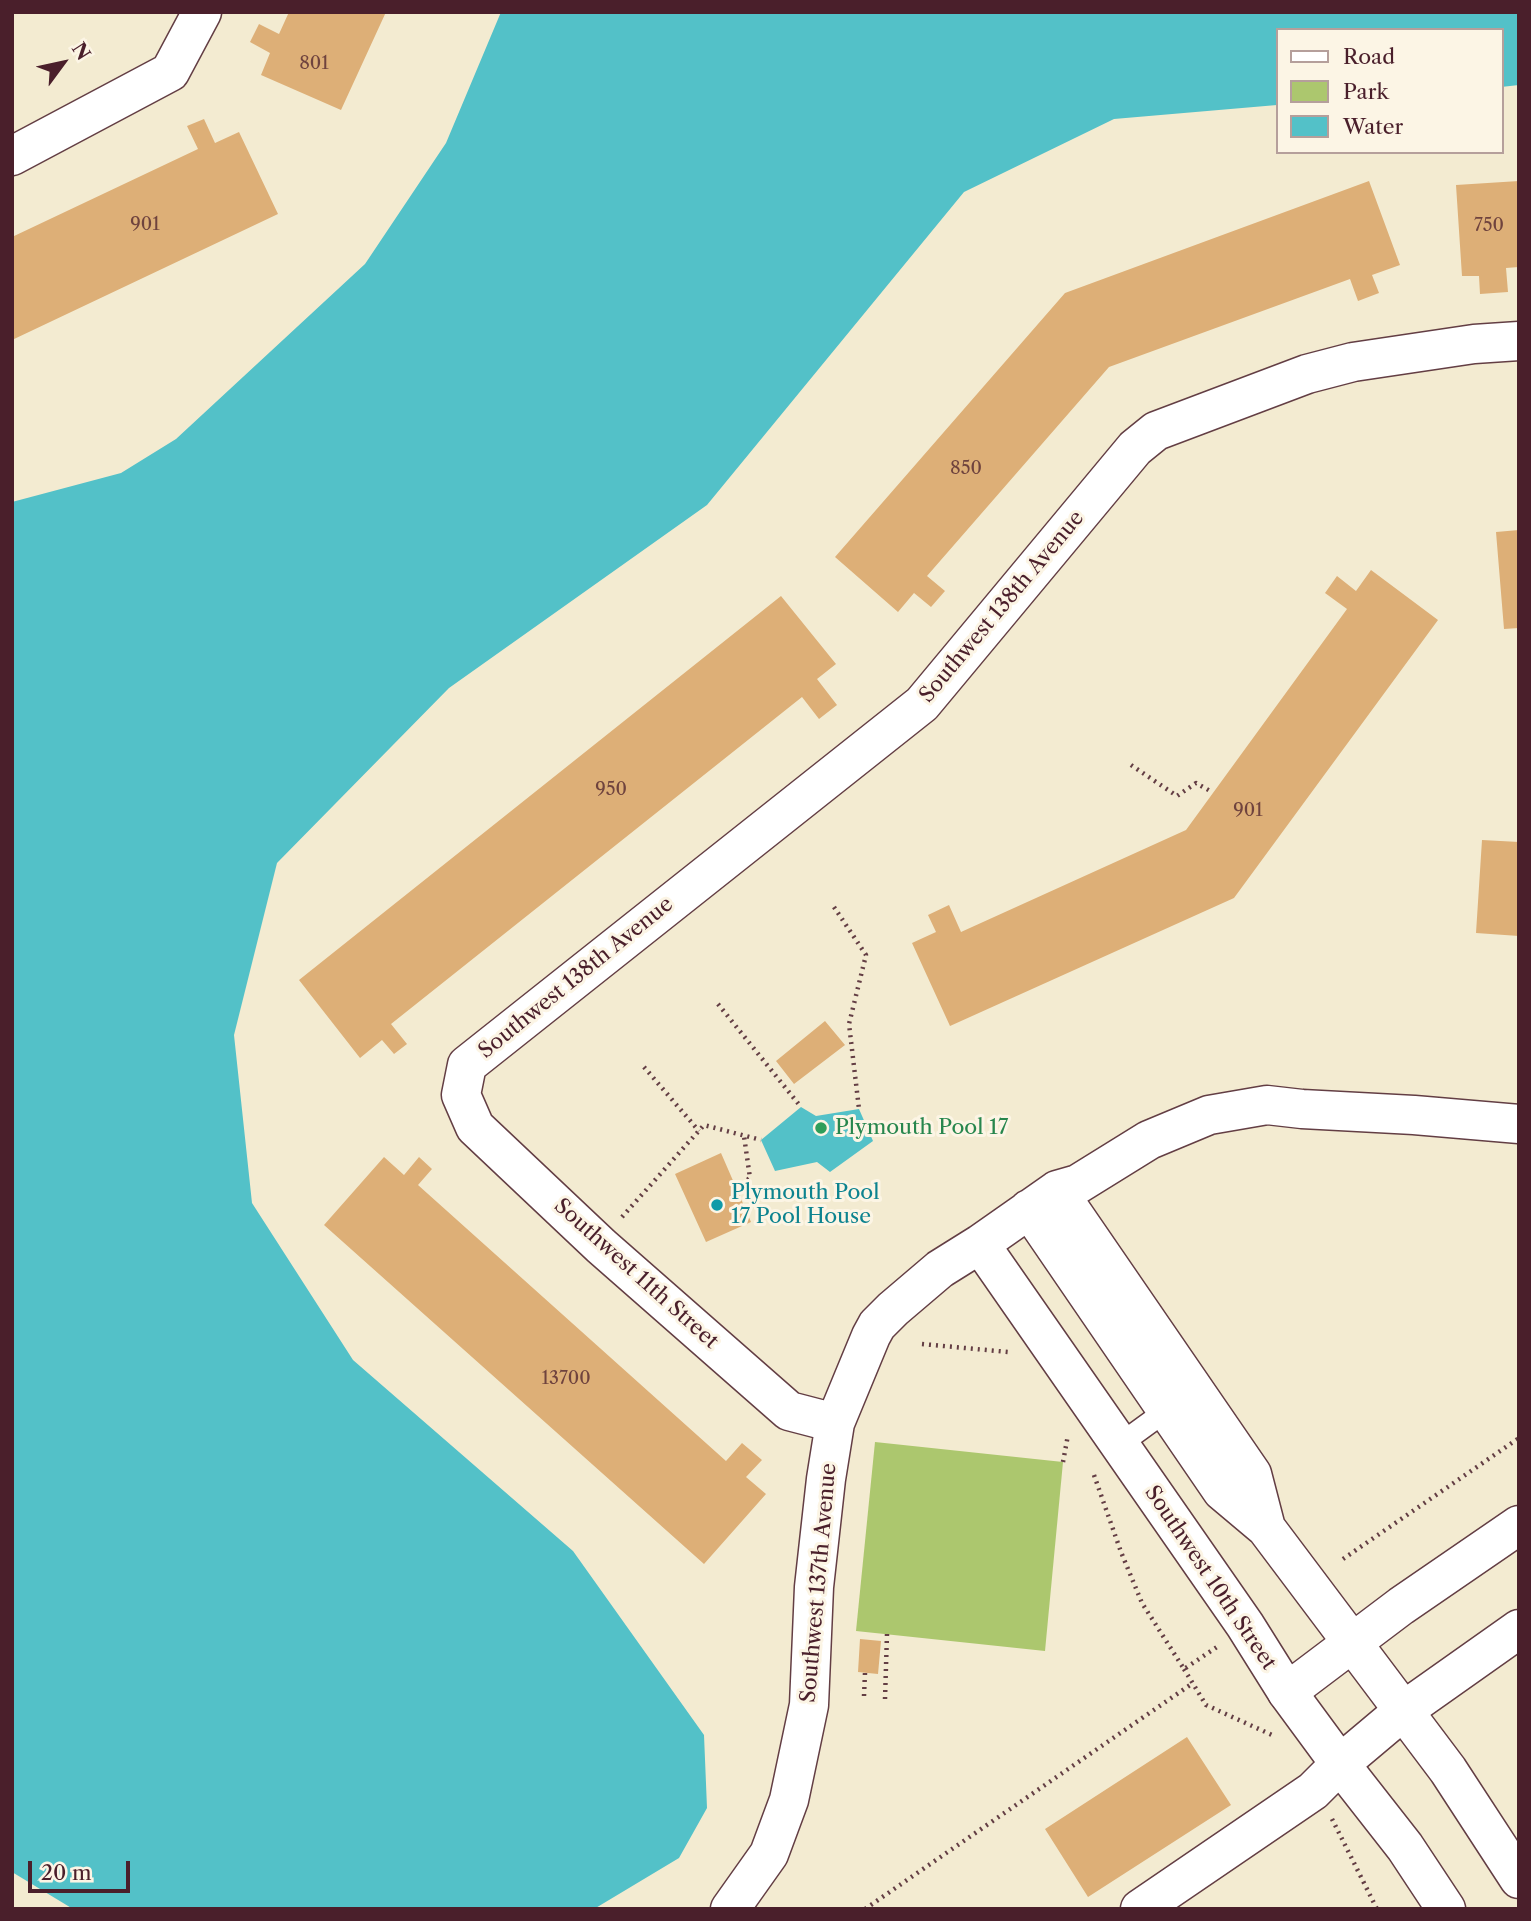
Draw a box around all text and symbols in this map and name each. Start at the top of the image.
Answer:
north arrow [28,28,98,98]
legend [1276,28,1503,154]
text: N [67,38,95,64]
text: Road [1343,44,1395,69]
house number: 801 [299,53,329,75]
text: Park [1343,79,1389,104]
text: Water [1343,114,1403,139]
house number: 901 [130,214,160,236]
house number: 750 [1474,215,1504,237]
house number: 850 [950,458,982,480]
street label: Southwest 138th Avenue [914,506,1090,708]
house number: 950 [595,779,627,801]
house number: 901 [1233,800,1263,822]
street label: Southwest 138th Avenue [474,892,678,1064]
place label: Plymouth Pool 17 [835,1115,1008,1141]
marker: Plymouth Pool 17 [813,1120,829,1136]
place label: Plymouth Pool 17 Pool House [731,1180,879,1230]
street label: Southwest 11th Street [549,1194,723,1354]
marker: Plymouth Pool 17 Pool House [709,1197,725,1213]
house number: 13700 [541,1368,591,1390]
street label: Southwest 137th Avenue [796,1462,842,1704]
street label: Southwest 10th Street [1139,1481,1281,1675]
scale bar [32,1848,133,1892]
text: 20 m [41,1860,92,1885]

